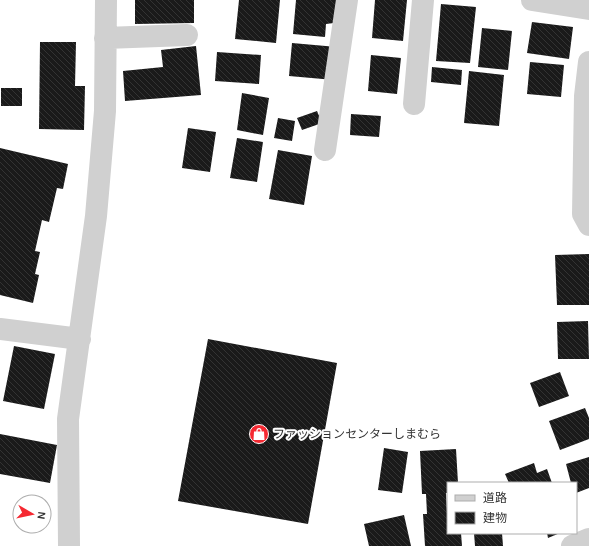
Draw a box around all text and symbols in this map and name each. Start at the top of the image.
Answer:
shop icon: ファッションセンターしまむら [248,423,270,445]
place label: ファッションセンターしまむら [273,427,441,441]
legend [447,482,577,534]
text: 道路 [483,491,507,505]
north arrow [12,494,52,534]
text: N [34,511,48,520]
text: 建物 [483,511,507,525]

